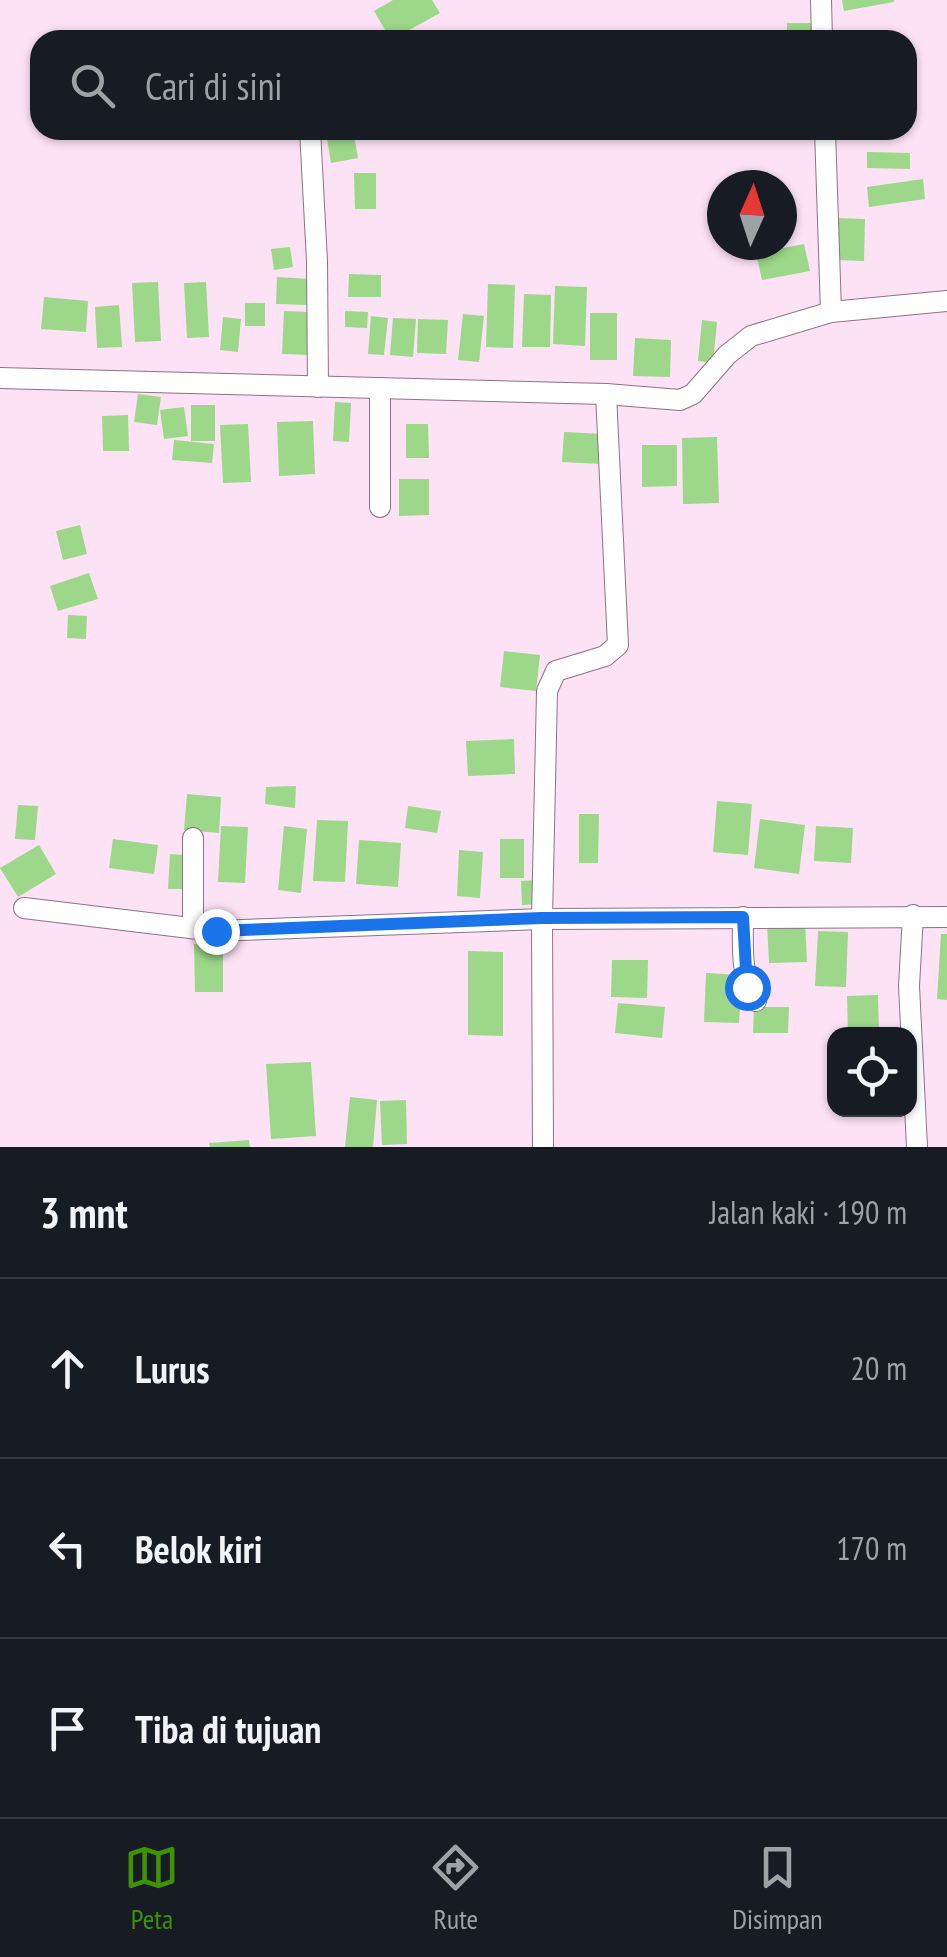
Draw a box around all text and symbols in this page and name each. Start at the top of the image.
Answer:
search box [30,30,917,140]
icon: search [65,58,120,113]
text: Cari di sini [145,61,283,110]
north arrow [707,170,797,260]
route end [194,909,240,955]
route start [725,965,771,1011]
map controls [827,1027,917,1117]
button: locate [827,1027,917,1117]
text: 3 mnt [40,1185,128,1240]
text: Jalan kaki · 190 m [710,1191,907,1233]
icon: ahead [40,1341,95,1396]
text: Lurus [135,1344,209,1393]
text: 20 m [851,1347,907,1389]
icon: left [40,1521,95,1576]
text: Belok kiri [135,1524,262,1573]
text: 170 m [836,1527,907,1569]
icon: arrive [40,1701,95,1756]
text: Tiba di tujuan [135,1704,321,1753]
tab: Peta [124,1840,179,1937]
tab: Rute [428,1840,483,1937]
tab: Disimpan [732,1840,823,1937]

